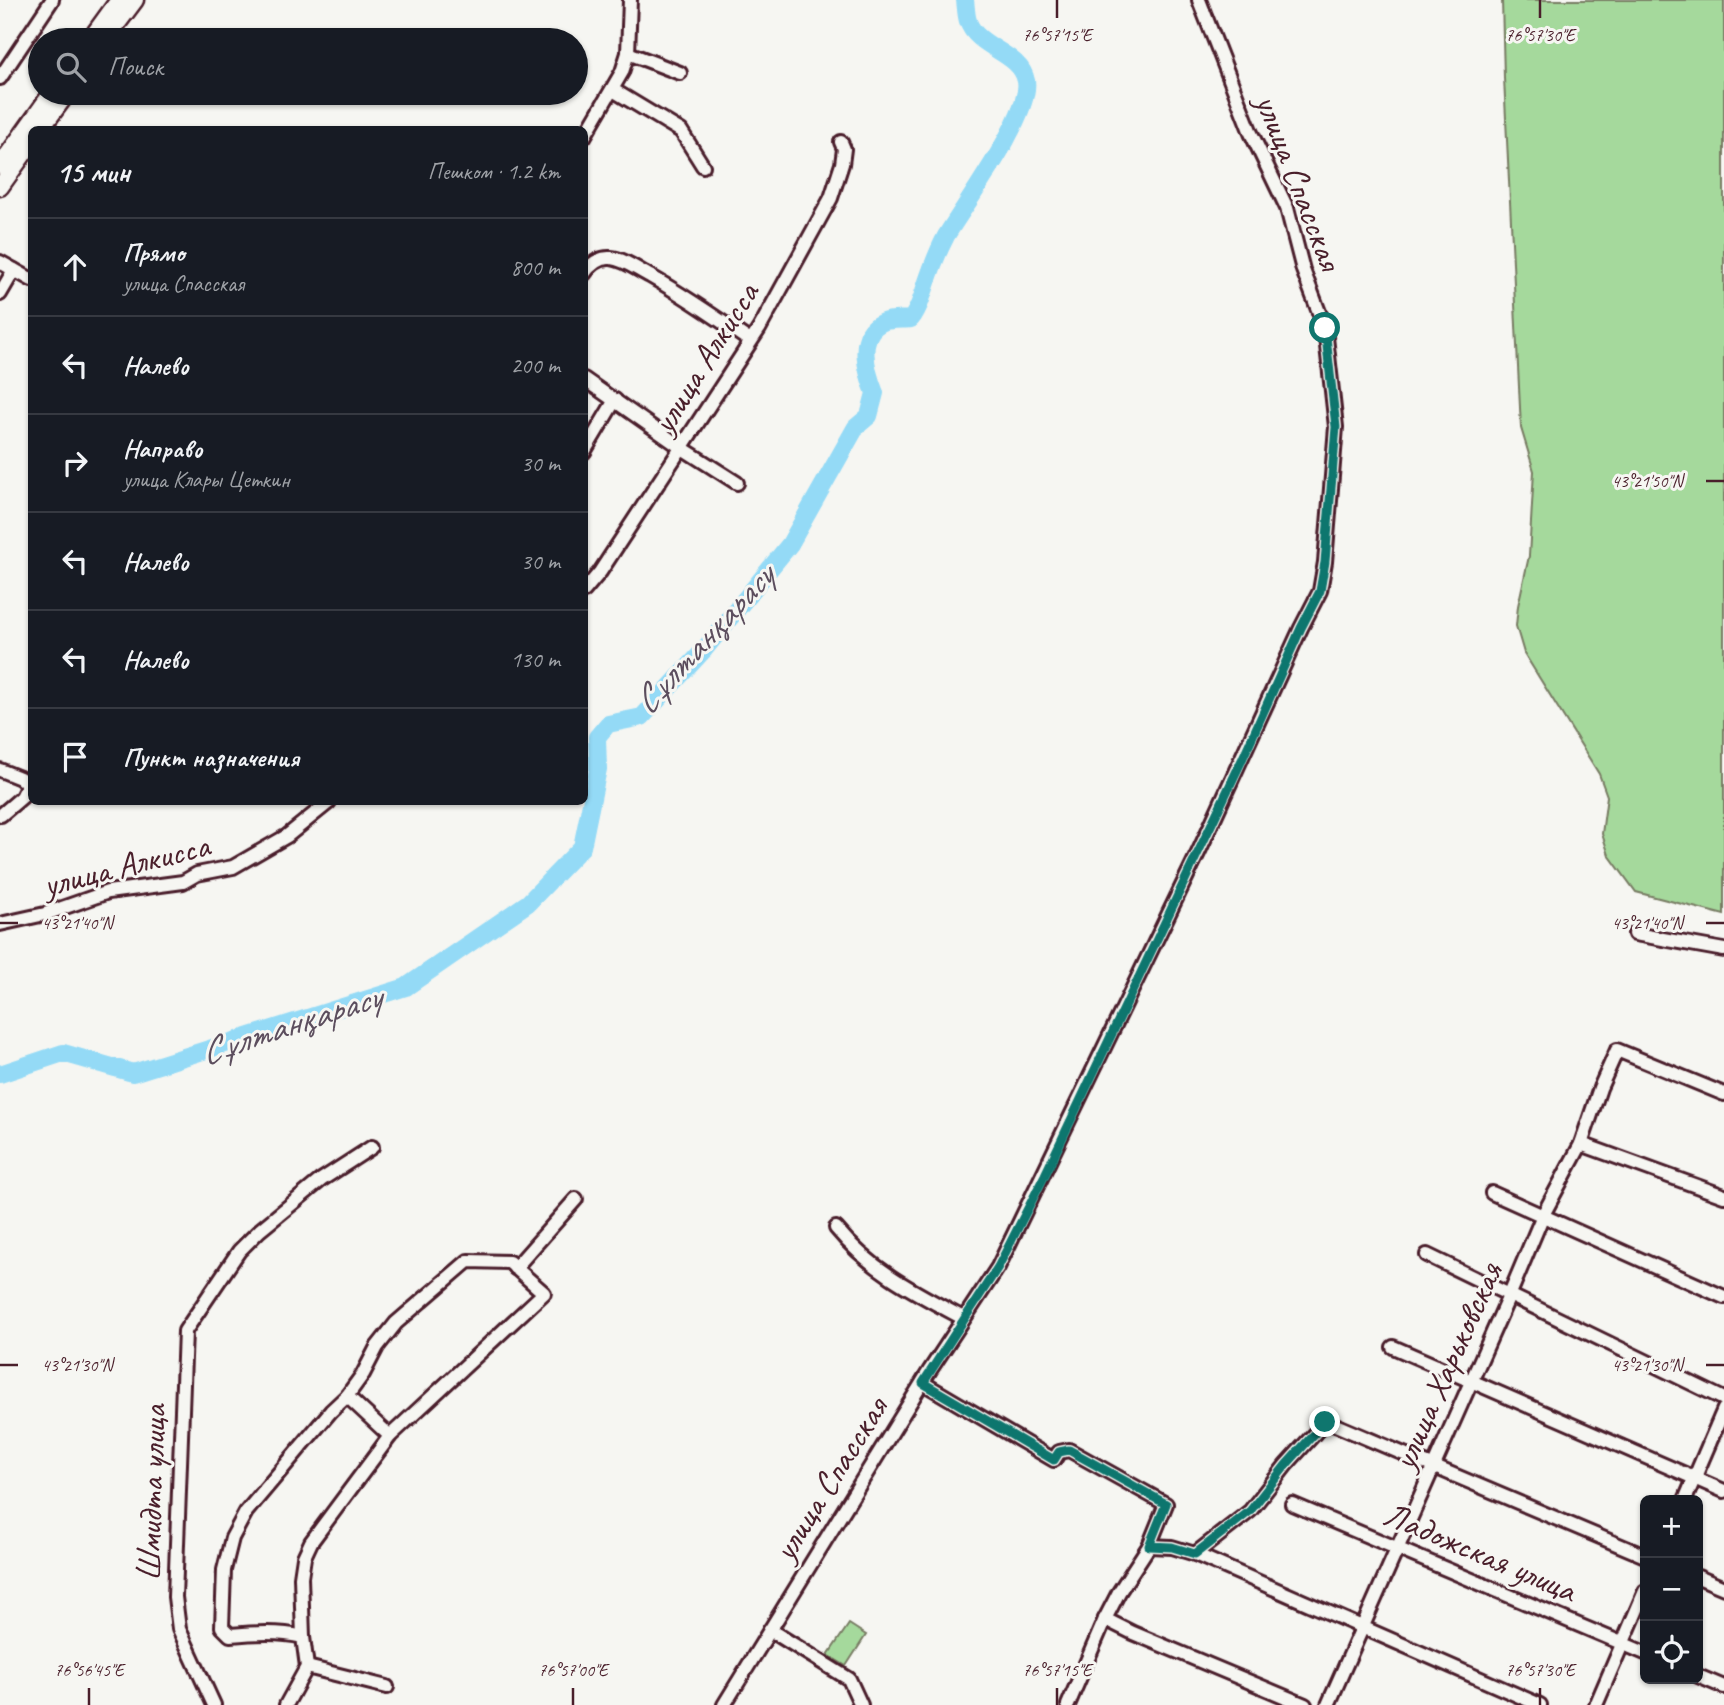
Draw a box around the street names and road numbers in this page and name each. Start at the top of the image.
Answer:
street label: улица Спасская [1244,86,1354,279]
street label: улица Алкисса [640,272,770,444]
street label: улица Алкисса [36,822,216,908]
street label: улица Харьковская [1380,1254,1513,1478]
street label: улица Спасская [761,1386,900,1571]
street label: Шмидта улица [125,1402,177,1582]
street label: Ладожская улица [1377,1491,1585,1614]

